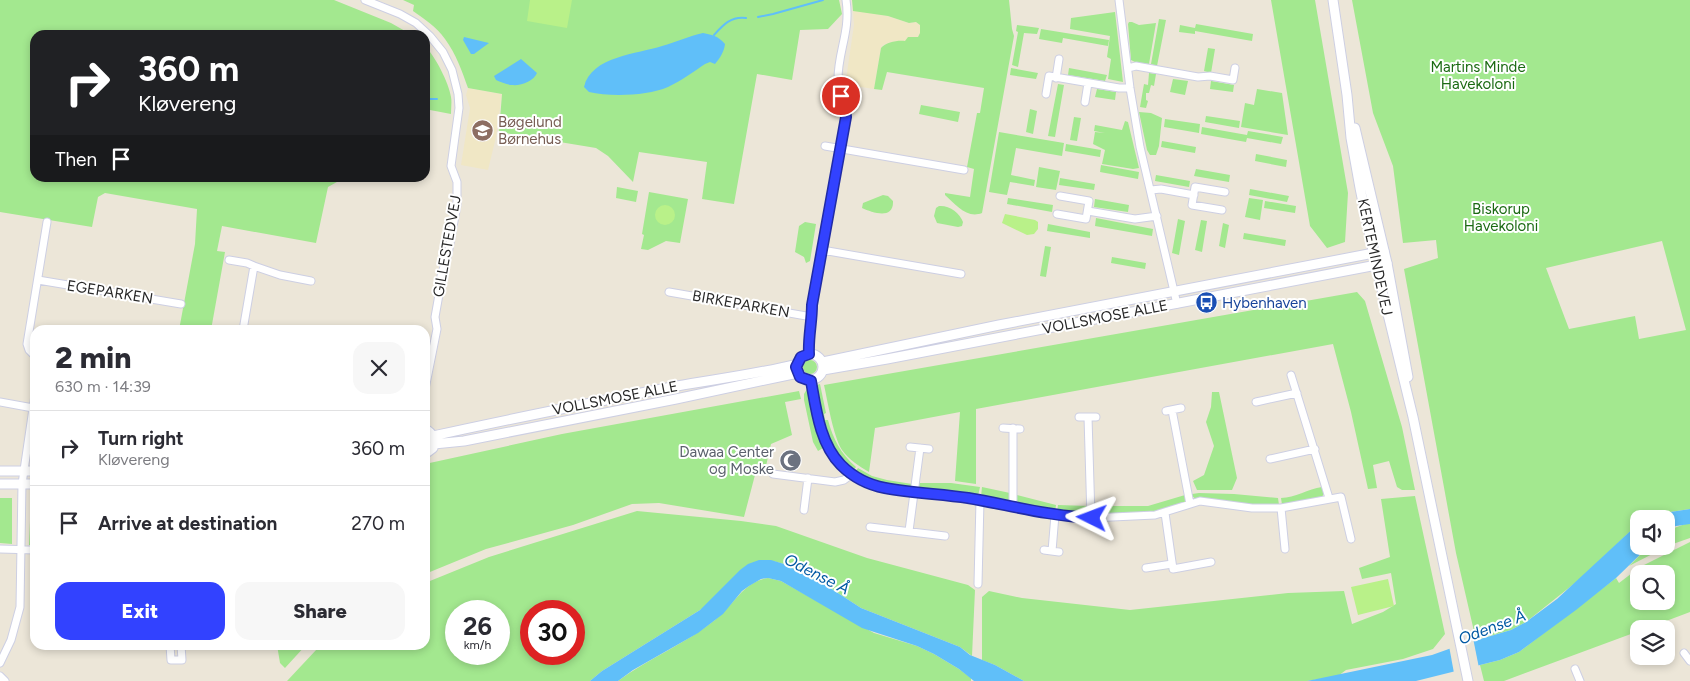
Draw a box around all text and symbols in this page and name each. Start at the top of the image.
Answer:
text: 360 m [138,48,239,90]
icon: right [55,50,120,115]
park label: Martins Minde Havekoloni [1430,58,1526,93]
pin [820,75,862,117]
icon: arrive [827,82,855,110]
text: Kløvereng [138,90,237,117]
place label: Bøgelund Børnehus [498,113,562,148]
school or university icon: Bøgelund Børnehus [470,119,494,143]
icon: arrive [107,145,135,173]
text: Then [55,148,97,171]
street label: GILLESTEDVEJ [429,194,465,298]
street label: KERTEMINDEVEJ [1354,197,1396,317]
park label: Biskorup Havekoloni [1464,200,1538,235]
street label: EGEPARKEN [66,276,154,308]
street label: BIRKEPARKEN [691,287,791,321]
bus stop icon: Hybenhaven [1194,291,1218,315]
place label: Hybenhaven [1222,294,1307,312]
street label: VOLLSMOSE ALLE [1041,296,1169,338]
text: 2 min [55,339,132,376]
button: close [353,342,405,394]
text: 630 m · 14:39 [55,377,151,396]
street label: VOLLSMOSE ALLE [551,377,679,419]
text: Turn right [98,427,184,450]
icon: right [55,434,83,462]
text: 360 m [351,437,405,460]
place label: Dawaa Center og Moske [679,443,774,478]
mosque icon: Dawaa Center og Moske [778,449,802,473]
text: Kløvereng [98,450,170,469]
position arrow [1065,491,1117,543]
icon: arrive [55,509,83,537]
map controls [1630,510,1675,665]
button: sound [1630,510,1675,555]
text: Arrive at destination [98,512,277,535]
text: 270 m [351,512,405,535]
water label: Odense Å [781,550,853,599]
button: search [1630,565,1675,610]
button: Exit [55,582,225,640]
button: Share [235,582,405,640]
speed limit sign: 30 [520,600,585,665]
water label: Odense Å [1456,605,1528,649]
text: 26 [463,611,492,641]
button: layers [1630,620,1675,665]
text: km/h [464,638,491,652]

